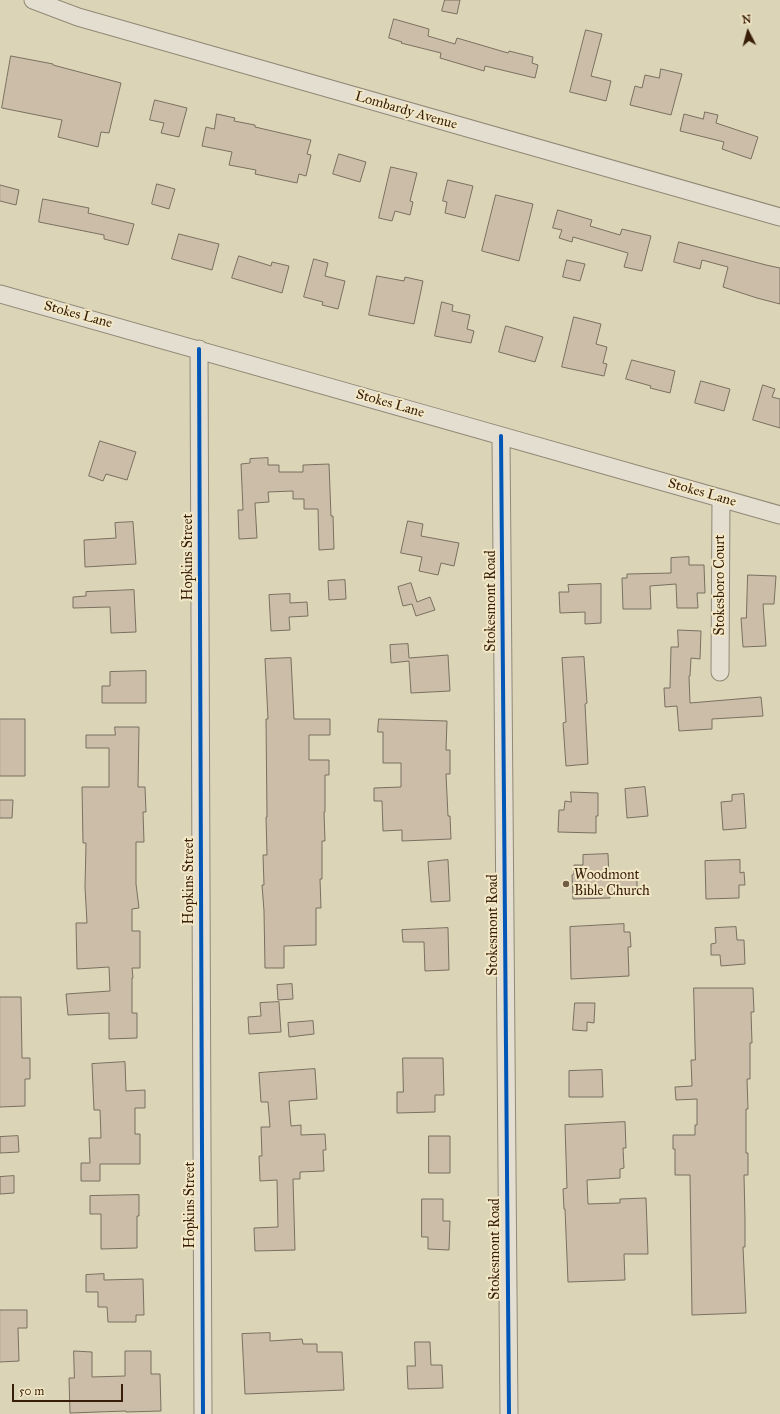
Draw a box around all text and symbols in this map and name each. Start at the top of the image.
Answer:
north arrow [728,12,768,52]
text: N [741,13,752,27]
street label: Lombardy Avenue [353,88,459,134]
street label: Stokes Lane [42,298,114,332]
street label: Stokes Lane [354,386,426,422]
street label: Stokes Lane [666,475,738,511]
street label: Hopkins Street [181,514,197,600]
street label: Stokesboro Court [713,534,729,636]
street label: Stokesmont Road [484,550,500,652]
street label: Hopkins Street [182,838,198,924]
place label: Woodmont Bible Church [574,868,650,900]
street label: Stokesmont Road [486,874,502,976]
marker: Woodmont Bible Church [561,879,571,889]
street label: Hopkins Street [183,1162,199,1248]
street label: Stokesmont Road [488,1198,504,1300]
scale bar [14,1376,125,1402]
text: 50 m [19,1384,44,1398]

